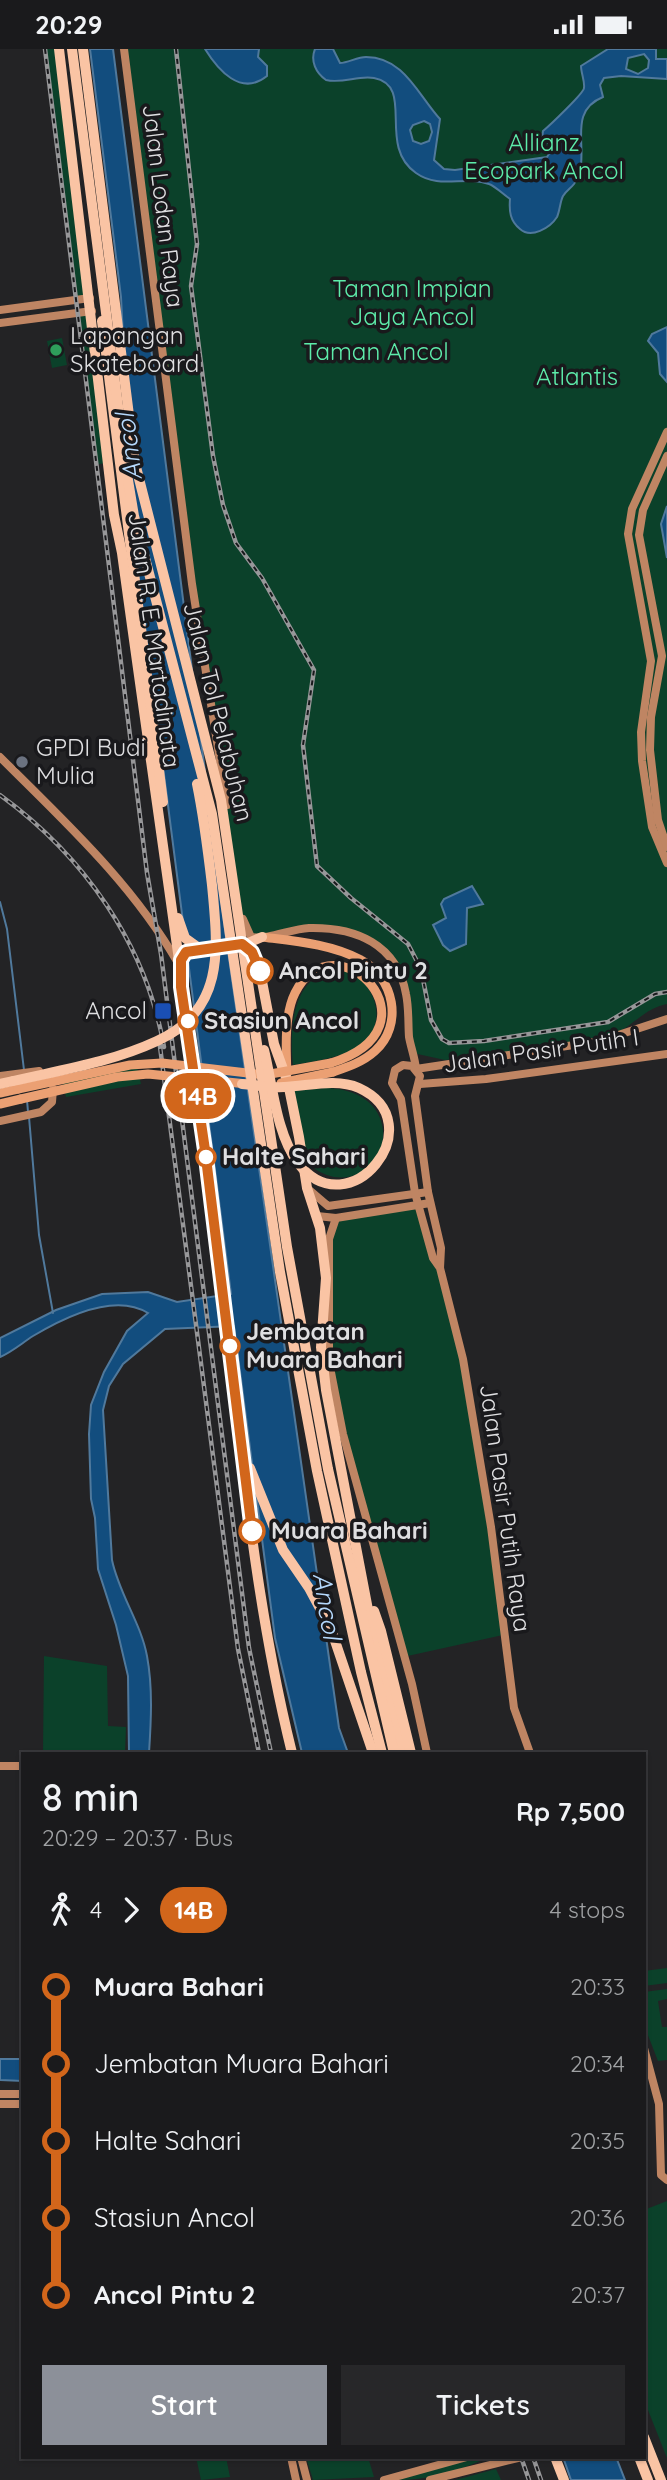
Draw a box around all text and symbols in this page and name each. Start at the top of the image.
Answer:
text: 20:29 [35,8,102,41]
street label: Jalan Lodan Raya [137,103,191,309]
park label: Allianz Ecopark Ancol [464,127,624,185]
park label: Taman Impian Jaya Ancol [332,273,492,331]
place label: Lapangan Skateboard [70,320,199,378]
park label: Taman Ancol [303,336,449,366]
marker: Lapangan Skateboard [48,342,64,358]
park label: Atlantis [536,361,618,391]
water label: Ancol [108,409,149,482]
street label: Jalan R. E. Martadinata [122,510,188,769]
street label: Jalan Tol Pelabuhan [177,599,261,824]
place label: GPDI Budi Mulia [36,732,146,790]
marker: GPDI Budi Mulia [14,754,30,770]
place label: Ancol Pintu 2 [279,955,428,985]
marker: Ancol Pintu 2 [247,958,273,984]
place label: Ancol [85,995,147,1025]
marker: Ancol [153,1001,173,1021]
place label: Stasiun Ancol [204,1005,359,1035]
marker: Stasiun Ancol [178,1011,198,1031]
street label: Jalan Pasir Putih I [441,1021,640,1079]
line badge: 14B [158,1073,238,1119]
text: 14B [178,1081,218,1111]
place label: Halte Sahari [222,1141,366,1171]
marker: Halte Sahari [196,1147,216,1167]
place label: Jembatan Muara Bahari [246,1316,403,1374]
marker: Jembatan Muara Bahari [220,1336,240,1356]
street label: Jalan Pasir Putih Raya [474,1382,538,1634]
place label: Muara Bahari [271,1515,428,1545]
marker: Muara Bahari [239,1518,265,1544]
water label: Ancol [306,1570,350,1645]
text: 8 min [42,1773,139,1821]
text: Rp 7,500 [516,1795,625,1828]
text: 20:29 – 20:37 · Bus [42,1823,233,1852]
icon: walk [42,1891,80,1929]
icon: forward [112,1891,150,1929]
text: 4 [90,1895,102,1924]
text: 14B [174,1895,213,1925]
text: 4 stops [550,1895,625,1924]
text: Muara Bahari [94,1970,264,2003]
text: 20:33 [570,1972,625,2001]
text: Jembatan Muara Bahari [94,2047,389,2080]
text: 20:34 [570,2049,625,2078]
text: Halte Sahari [94,2124,241,2157]
text: 20:35 [570,2126,625,2155]
text: Stasiun Ancol [94,2201,255,2234]
text: 20:36 [570,2203,625,2232]
text: Ancol Pintu 2 [94,2278,255,2311]
text: 20:37 [570,2280,625,2309]
button: Start [42,2365,327,2445]
button: Tickets [341,2365,625,2445]

